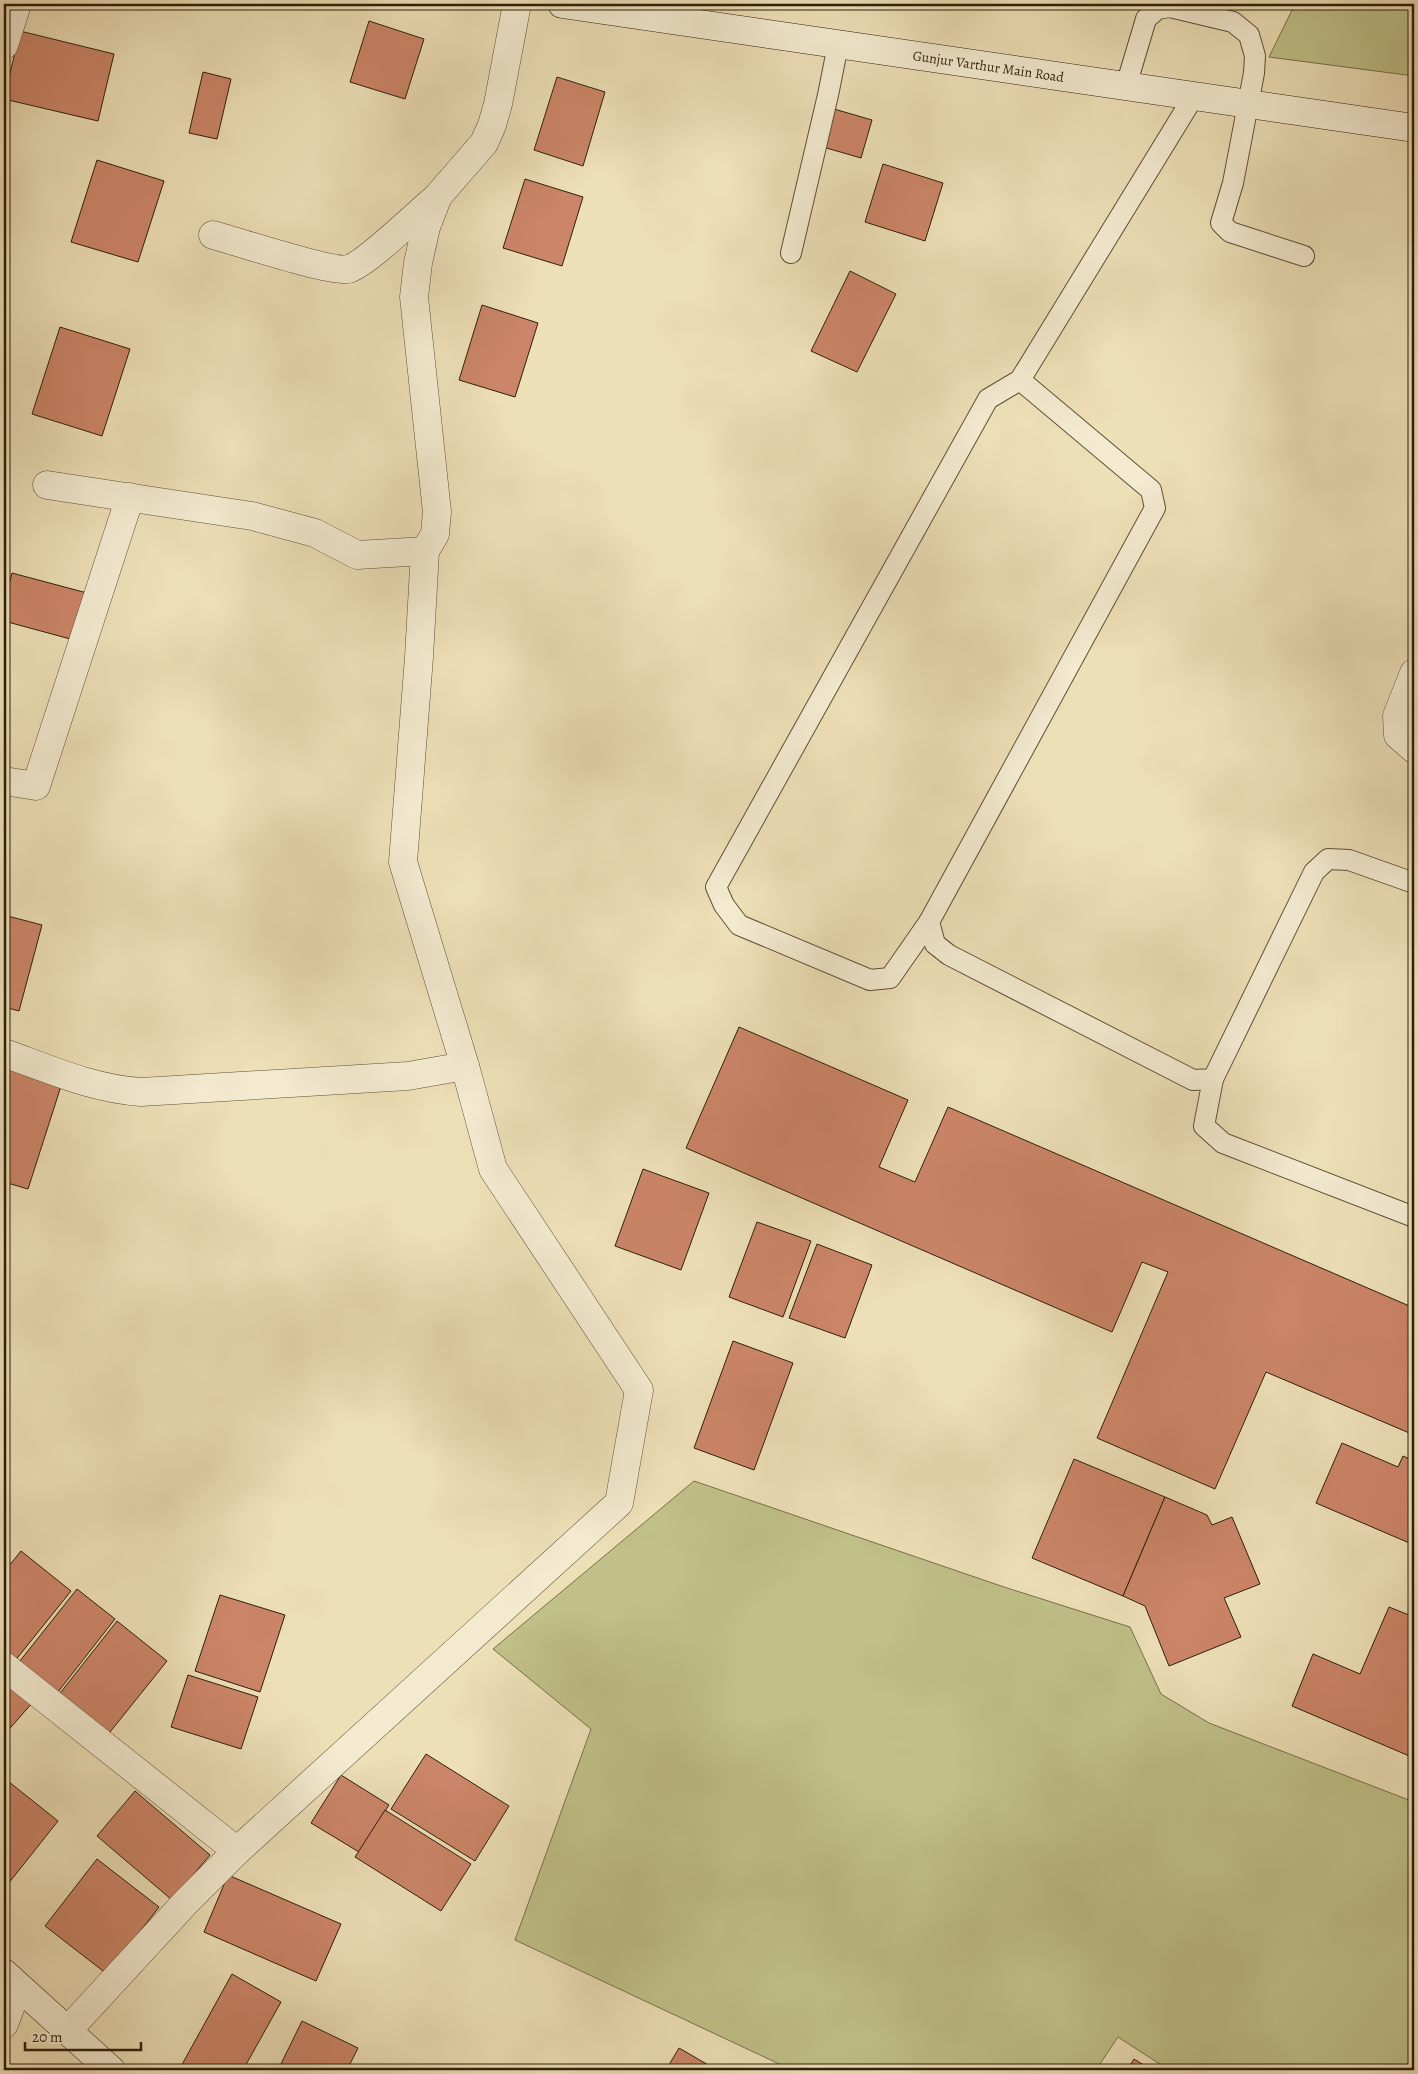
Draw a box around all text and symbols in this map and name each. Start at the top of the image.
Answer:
street label: Gunjur Varthur Main Road [912,46,1066,87]
scale bar [25,2019,141,2051]
text: 20 m [32,2027,63,2047]

